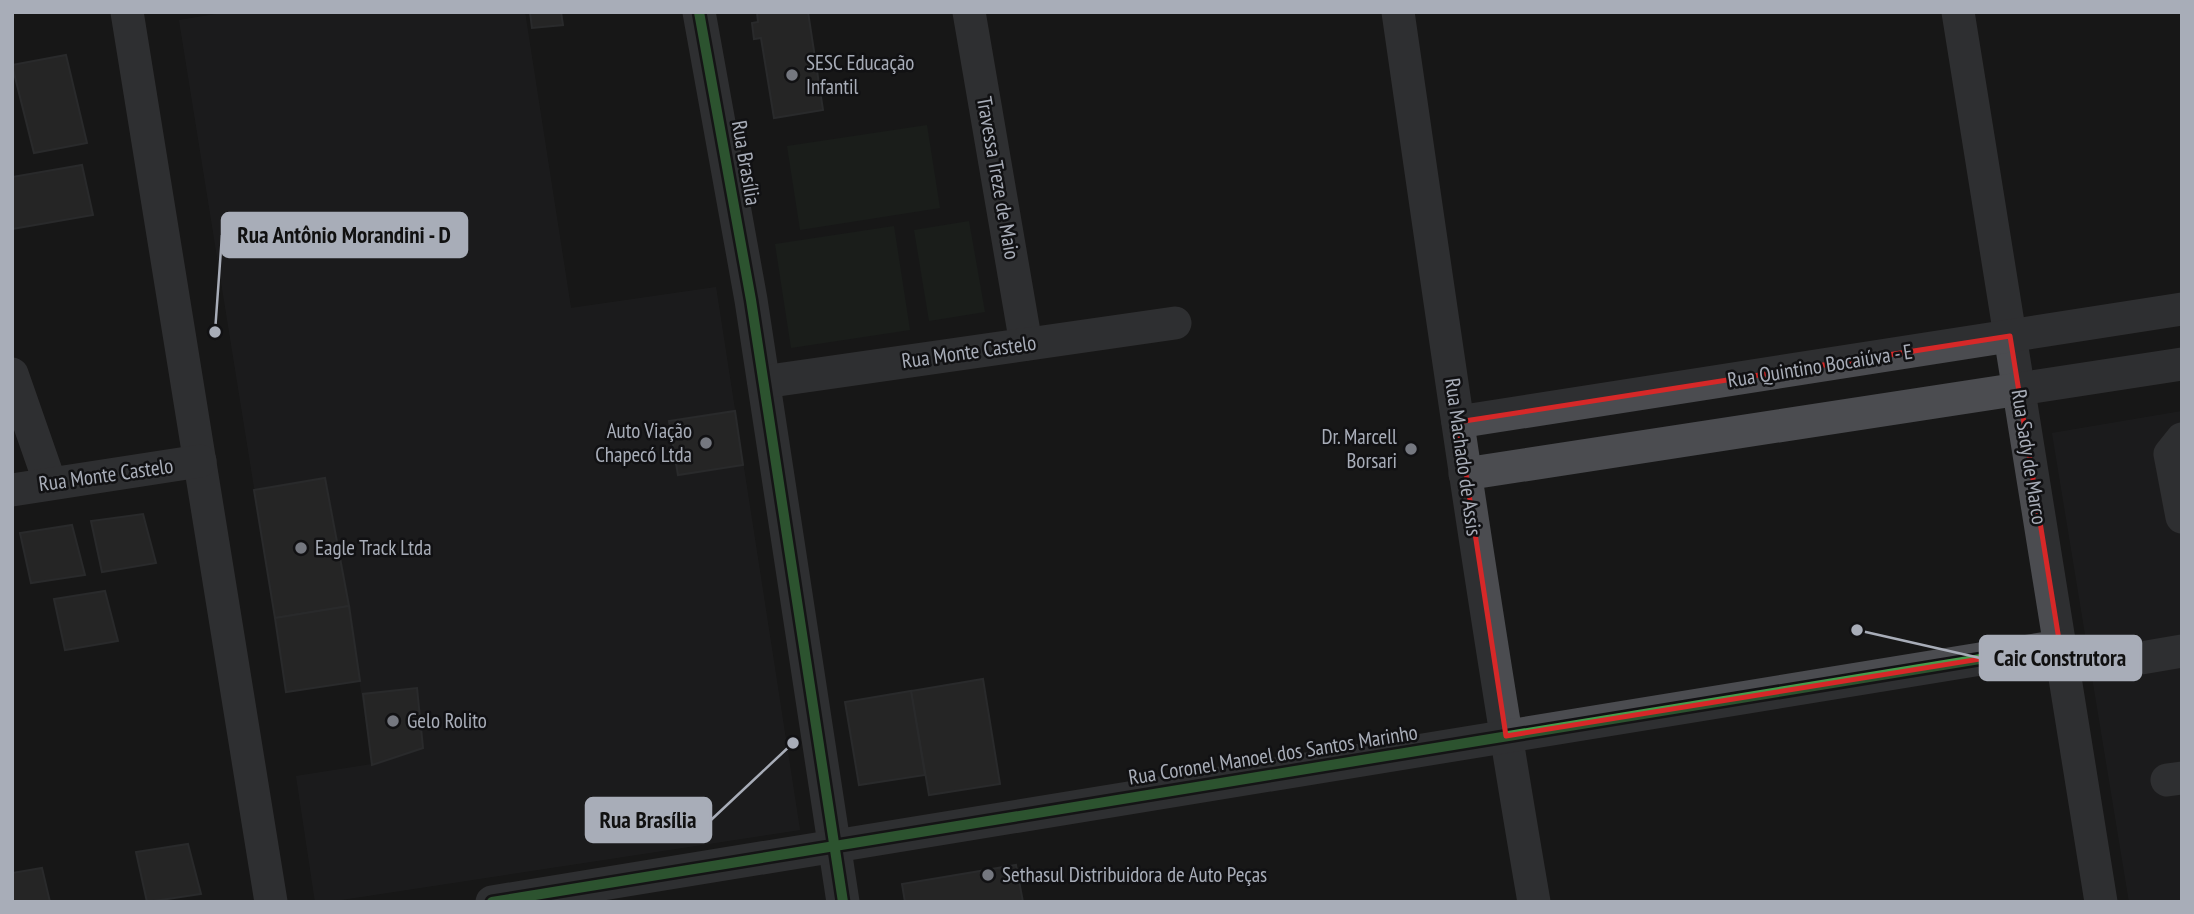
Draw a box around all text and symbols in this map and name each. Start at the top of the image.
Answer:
place label: SESC Educação Infantil [806,49,914,100]
marker: SESC Educação Infantil [784,67,800,83]
street label: Travessa Treze de Maio [971,94,1026,262]
street label: Rua Brasília [726,118,767,207]
callout: Rua Antônio Morandini - D [222,213,467,257]
text: Rua Antônio Morandini - D [237,220,451,249]
street label: Rua Monte Castelo [900,329,1038,374]
street label: Rua Quintino Bocaiúva - E [1725,338,1914,393]
street label: Rua Machado de Assis [1439,376,1488,538]
street label: Rua Sady de Marco [2006,388,2053,526]
place label: Auto Viação Chapecó Ltda [595,417,692,468]
place label: Dr. Marcell Borsari [1321,423,1397,474]
marker: Auto Viação Chapecó Ltda [698,435,714,451]
marker: Dr. Marcell Borsari [1403,441,1419,457]
street label: Rua Monte Castelo [37,452,175,497]
place label: Eagle Track Ltda [315,534,432,561]
marker: Eagle Track Ltda [293,540,309,556]
callout: Caic Construtora [1980,636,2141,680]
text: Caic Construtora [1994,643,2126,672]
place label: Gelo Rolito [407,707,487,734]
marker: Gelo Rolito [385,713,401,729]
street label: Rua Coronel Manoel dos Santos Marinho [1126,718,1419,791]
callout: Rua Brasília [586,798,711,842]
text: Rua Brasília [599,805,697,834]
place label: Sethasul Distribuidora de Auto Peças [1002,861,1267,888]
marker: Sethasul Distribuidora de Auto Peças [980,867,996,883]

